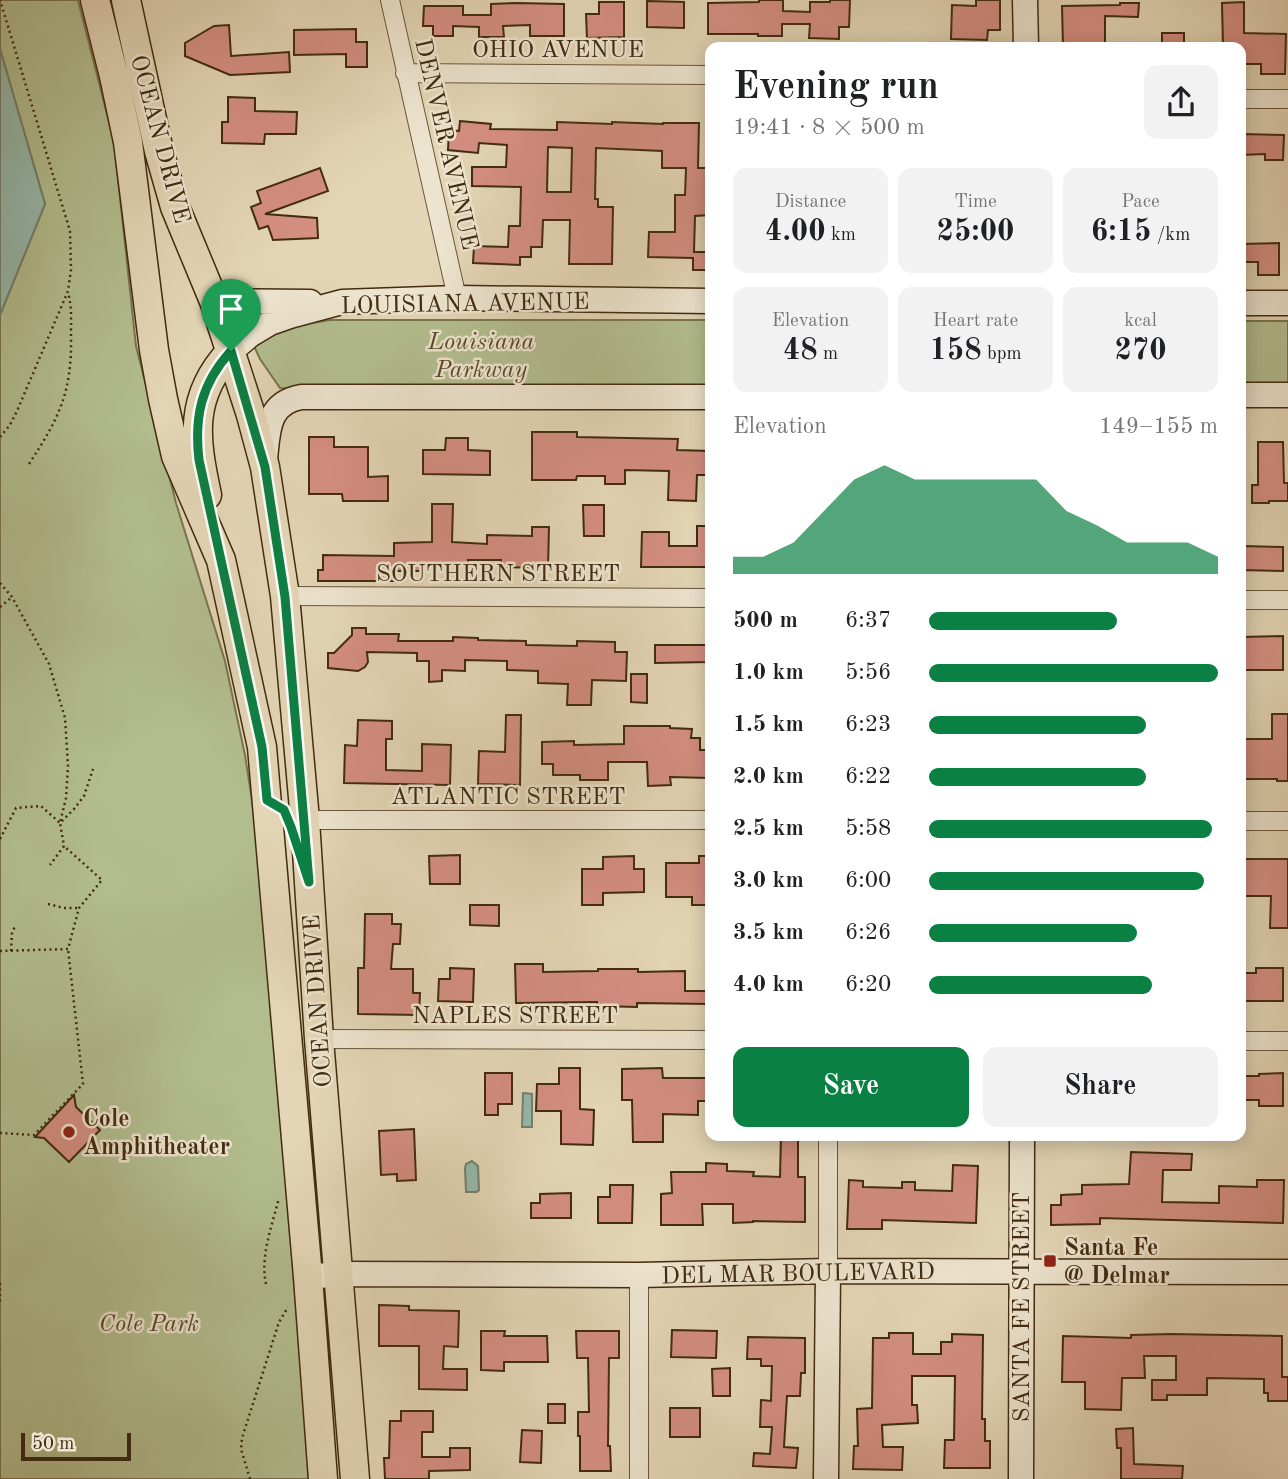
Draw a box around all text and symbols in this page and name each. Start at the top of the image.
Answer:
street label: DENVER AVENUE [409,37,481,252]
street label: OHIO AVENUE [472,39,644,63]
street label: OCEAN DRIVE [125,53,193,226]
button: share [1144,65,1218,139]
text: Evening run [733,69,939,107]
text: 19:41 · 8 × 500 m [733,116,925,139]
text: Distance [775,193,846,212]
text: Time [954,193,997,212]
text: Pace [1121,193,1160,212]
text: 4.00 [765,217,826,247]
text: 25:00 [937,217,1015,247]
text: 6:15 [1091,217,1151,247]
text: km [826,226,856,245]
text: /km [1151,226,1190,245]
pin [201,279,261,351]
icon: arrive [212,290,250,328]
street label: LOUISIANA AVENUE [340,291,590,319]
text: Elevation [772,312,849,331]
text: Heart rate [933,312,1018,331]
text: kcal [1124,312,1157,331]
park label: Louisiana Parkway [427,331,534,383]
text: 48 [783,336,818,366]
text: 158 [929,336,982,366]
text: 270 [1114,336,1167,366]
text: m [818,345,838,364]
text: bpm [982,345,1022,364]
text: Elevation [733,415,827,438]
text: 149–155 m [1099,415,1218,438]
street label: SOUTHERN STREET [376,563,620,587]
text: 500 m [733,609,798,632]
text: 6:37 [845,609,891,632]
text: 1.0 km [733,661,804,684]
text: 5:56 [845,661,891,684]
text: 1.5 km [733,713,804,736]
text: 6:23 [845,713,891,736]
text: 2.0 km [733,765,804,788]
text: 6:22 [845,765,891,788]
street label: ATLANTIC STREET [390,786,626,810]
text: 2.5 km [733,817,804,840]
text: 5:58 [845,817,891,840]
text: 3.0 km [733,869,804,892]
text: 6:00 [845,869,891,892]
street label: OCEAN DRIVE [301,914,337,1088]
text: 3.5 km [733,921,804,944]
text: 6:26 [845,921,891,944]
text: 4.0 km [733,973,804,996]
text: 6:20 [845,973,891,996]
street label: NAPLES STREET [412,1005,618,1029]
button: Save [733,1047,969,1127]
button: Share [983,1047,1218,1127]
place label: Cole Amphitheater [83,1108,230,1160]
marker: Cole Amphitheater [61,1124,77,1140]
street label: SANTA FE STREET [1011,1192,1035,1422]
place label: Santa Fe @ Delmar [1064,1237,1170,1289]
marker: Santa Fe @ Delmar [1042,1253,1058,1269]
street label: DEL MAR BOULEVARD [661,1261,935,1289]
park label: Cole Park [99,1313,199,1337]
scale bar [21,1430,131,1462]
text: 50 m [32,1435,74,1454]

